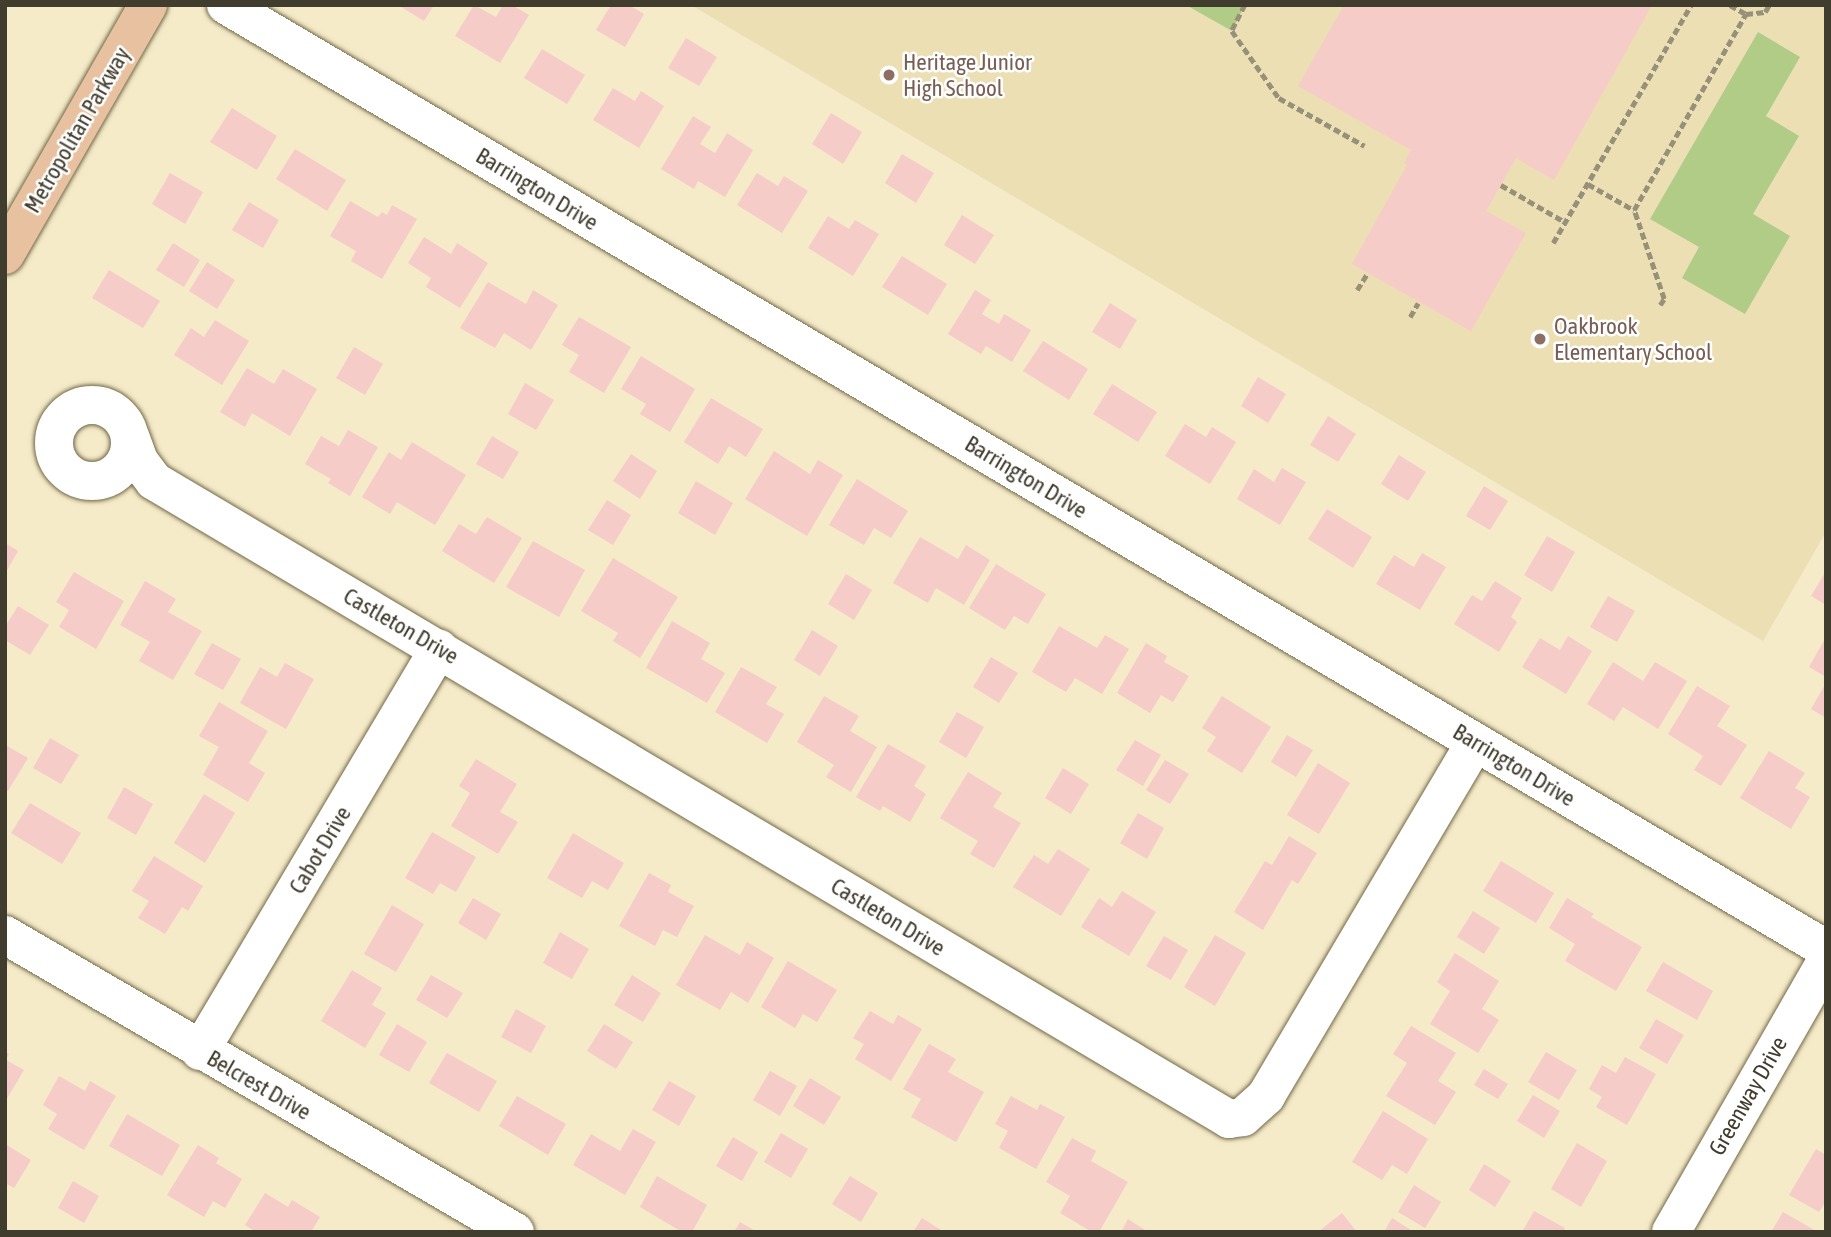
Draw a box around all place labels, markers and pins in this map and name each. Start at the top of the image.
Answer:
place label: Heritage Junior High School [903,48,1032,102]
marker: Heritage Junior High School [881,67,897,83]
place label: Oakbrook Elementary School [1554,312,1712,366]
marker: Oakbrook Elementary School [1532,331,1548,347]

